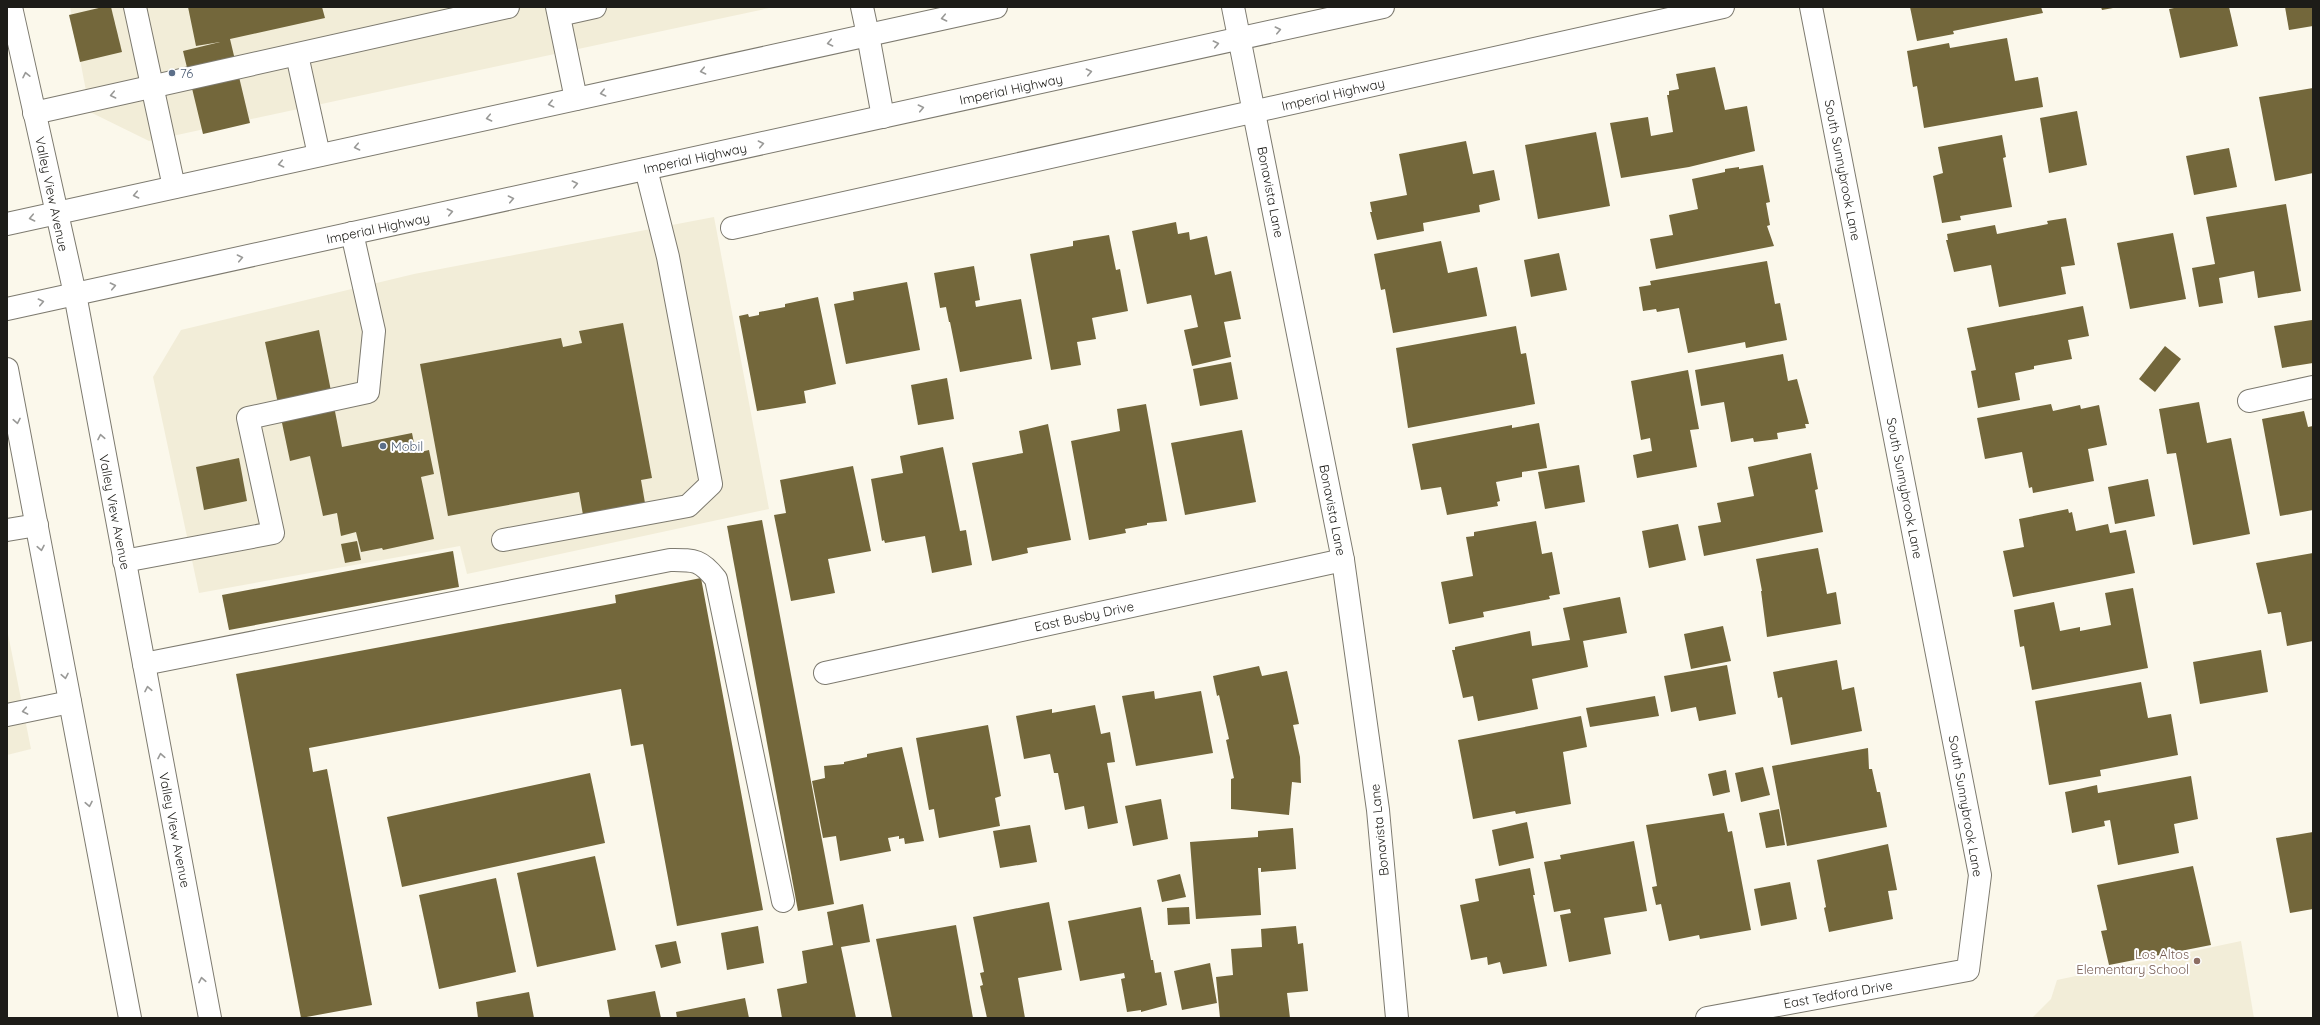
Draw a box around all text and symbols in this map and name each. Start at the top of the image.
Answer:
one-way arrow [941,14,947,22]
one-way arrow [1275,27,1281,35]
one-way arrow [827,38,833,46]
one-way arrow [1213,40,1219,48]
place label: 76 [180,65,193,81]
one-way arrow [700,66,706,74]
marker: 76 [167,68,177,78]
one-way arrow [1086,68,1092,76]
street label: Imperial Highway [958,70,1064,108]
one-way arrow [22,71,30,78]
street label: Imperial Highway [1280,74,1386,114]
one-way arrow [600,88,606,96]
one-way arrow [110,91,116,99]
street label: South Sunnybrook Lane [1821,98,1865,242]
one-way arrow [548,100,554,108]
one-way arrow [918,105,924,113]
one-way arrow [485,113,492,122]
street label: Valley View Avenue [32,135,72,253]
street label: Imperial Highway [642,139,748,177]
one-way arrow [757,140,764,148]
one-way arrow [354,142,361,150]
street label: Bonavista Lane [1254,145,1288,239]
one-way arrow [278,159,284,167]
one-way arrow [572,181,579,189]
one-way arrow [133,190,139,199]
one-way arrow [508,195,514,203]
one-way arrow [447,208,453,216]
street label: Imperial Highway [325,209,431,247]
one-way arrow [28,214,35,222]
one-way arrow [237,255,243,263]
one-way arrow [110,283,116,291]
one-way arrow [38,298,44,306]
street label: South Sunnybrook Lane [1883,416,1927,560]
one-way arrow [12,417,21,424]
one-way arrow [98,434,106,440]
place label: Mobil [391,438,423,454]
marker: Mobil [378,441,388,451]
street label: Valley View Avenue [96,453,134,571]
street label: Bonavista Lane [1316,463,1350,557]
one-way arrow [37,545,45,551]
street label: East Busby Drive [1033,598,1135,634]
one-way arrow [60,673,69,679]
one-way arrow [144,685,153,692]
one-way arrow [22,707,28,715]
street label: South Sunnybrook Lane [1946,734,1986,878]
one-way arrow [157,752,165,759]
street label: Valley View Avenue [156,771,194,889]
street label: Bonavista Lane [1366,783,1392,877]
one-way arrow [85,801,93,807]
place label: Los Altos Elementary School [2076,946,2189,977]
marker: Los Altos Elementary School [2192,956,2202,966]
one-way arrow [199,977,207,983]
street label: East Tedford Drive [1782,977,1894,1011]

